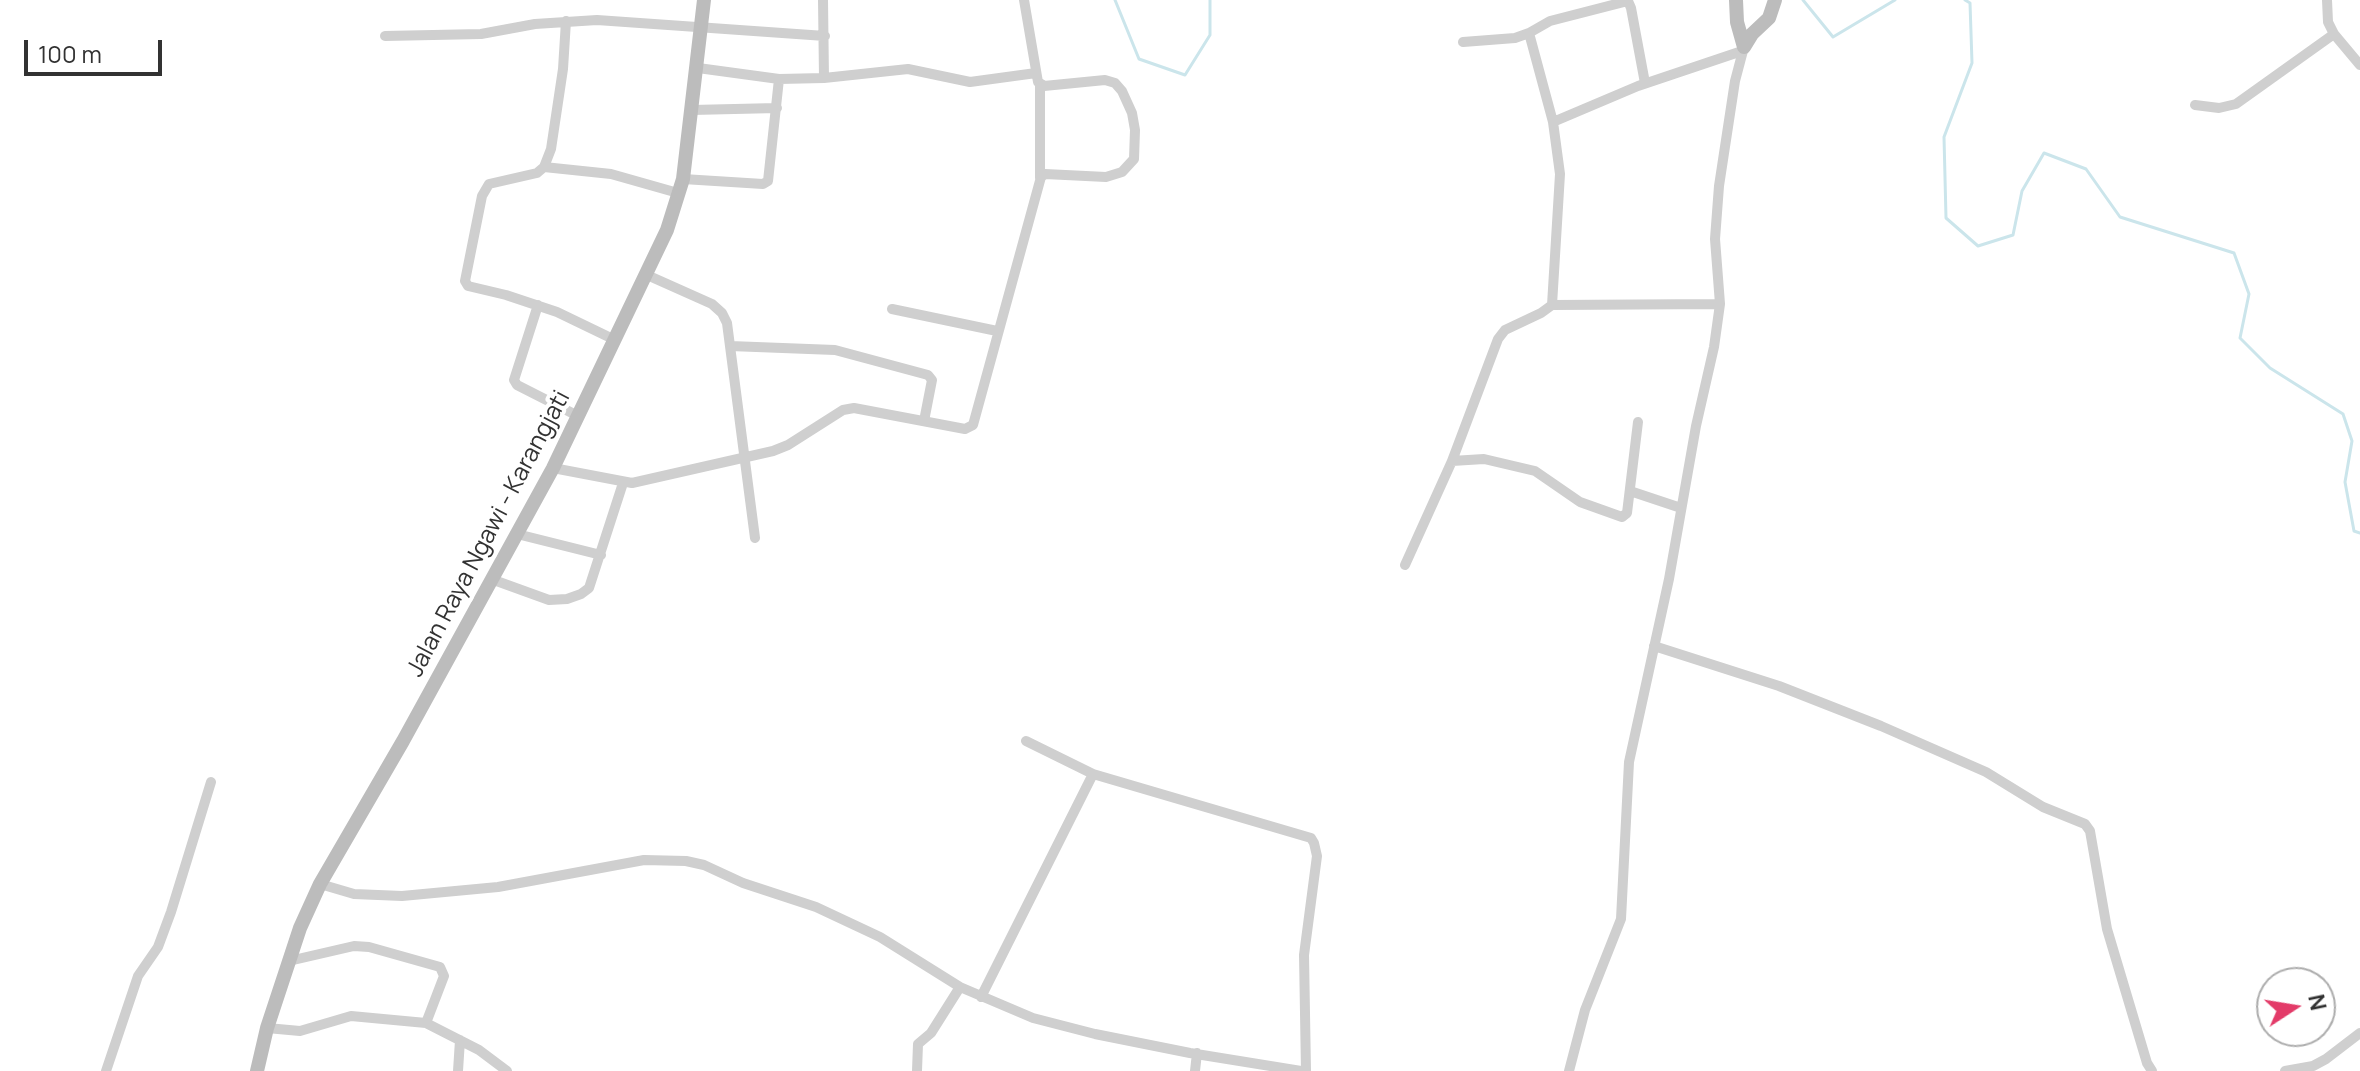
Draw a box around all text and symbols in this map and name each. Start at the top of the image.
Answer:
scale bar [28,24,166,74]
text: 100 m [38,37,102,70]
street label: Jalan Raya Ngawi - Karangjati [401,386,577,682]
north arrow [2256,967,2336,1047]
text: N [2301,992,2334,1013]

